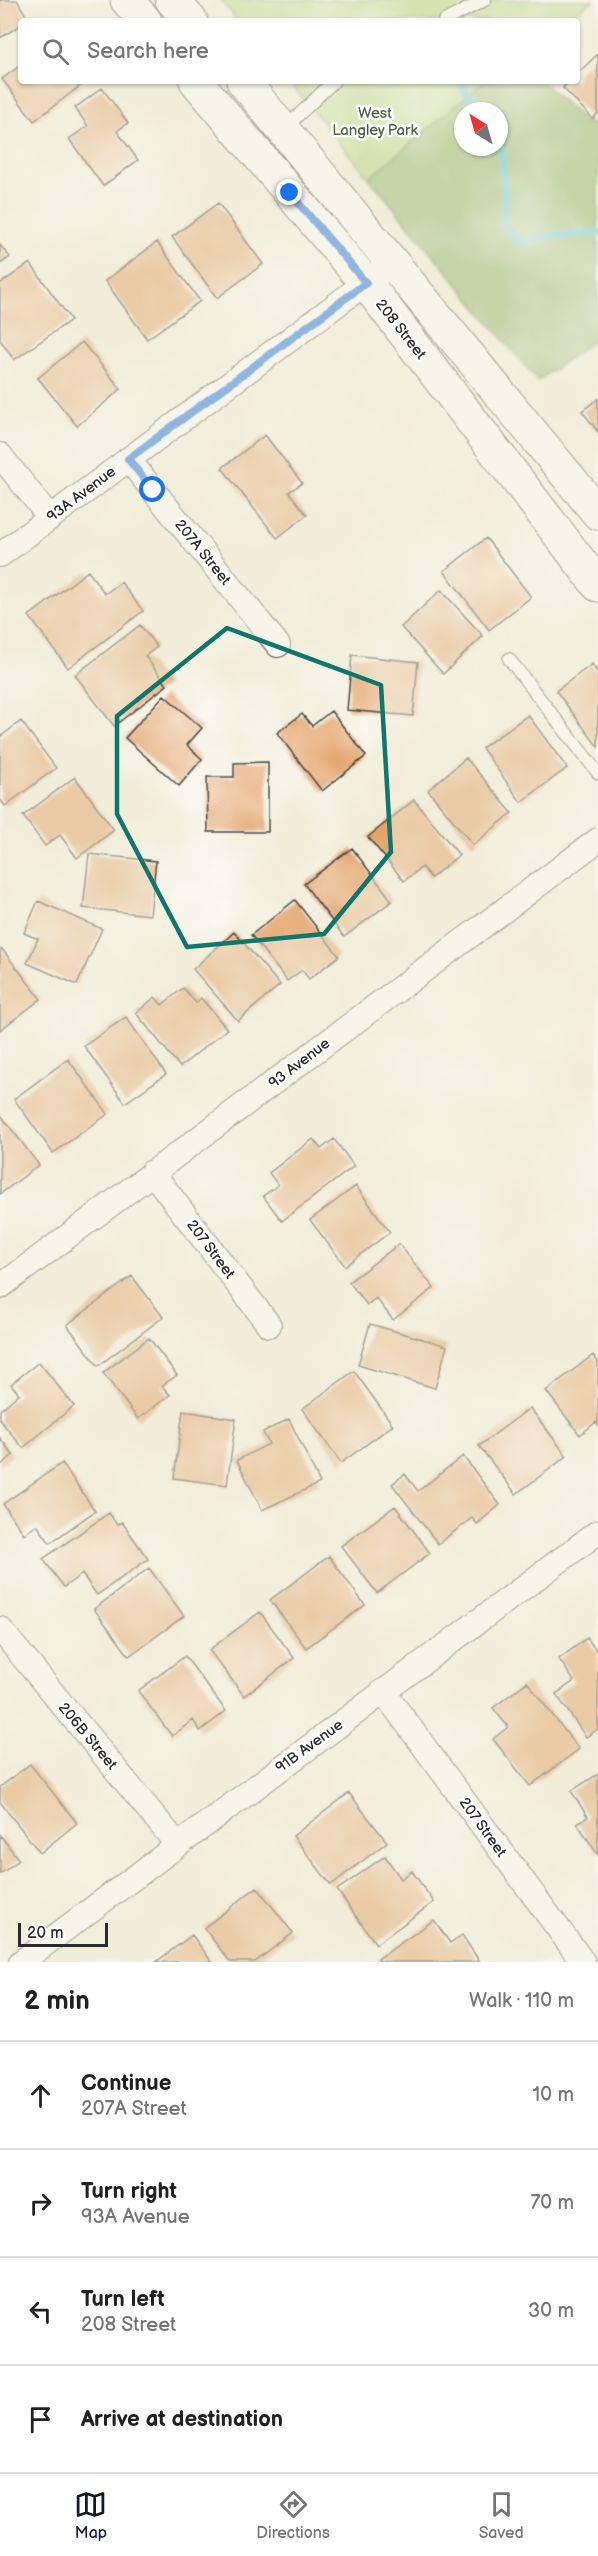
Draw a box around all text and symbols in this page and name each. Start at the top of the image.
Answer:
search box [18,18,580,84]
icon: search [39,35,72,68]
text: Search here [87,38,209,65]
north arrow [454,102,508,156]
park label: West Langley Park [332,104,419,140]
route end [276,179,302,205]
street label: 208 Street [371,295,430,364]
street label: 93A Avenue [43,462,120,526]
route start [139,476,165,502]
street label: 207A Street [170,516,235,589]
street label: 93 Avenue [265,1034,334,1093]
street label: 207 Street [182,1216,239,1283]
street label: 206B Street [54,1699,122,1774]
street label: 91B Avenue [272,1715,347,1777]
street label: 207 Street [455,1794,511,1861]
scale bar [18,1920,108,1948]
text: 20 m [27,1924,63,1943]
text: 2 min [24,1986,90,2017]
text: Walk · 110 m [469,1989,574,2013]
text: Continue [81,2070,171,2097]
icon: ahead [24,2079,57,2112]
text: 10 m [533,2083,574,2107]
text: 207A Street [81,2097,187,2121]
text: Turn right [81,2178,177,2205]
icon: right [24,2187,57,2220]
text: 70 m [530,2191,574,2215]
text: 93A Avenue [81,2205,190,2229]
text: Turn left [81,2286,165,2313]
icon: left [24,2295,57,2328]
text: 30 m [528,2299,574,2323]
text: 208 Street [81,2313,176,2337]
icon: arrive [24,2403,57,2436]
text: Arrive at destination [81,2406,283,2433]
tab: Map [74,2488,107,2543]
tab: Directions [256,2488,330,2543]
tab: Saved [479,2488,524,2543]

